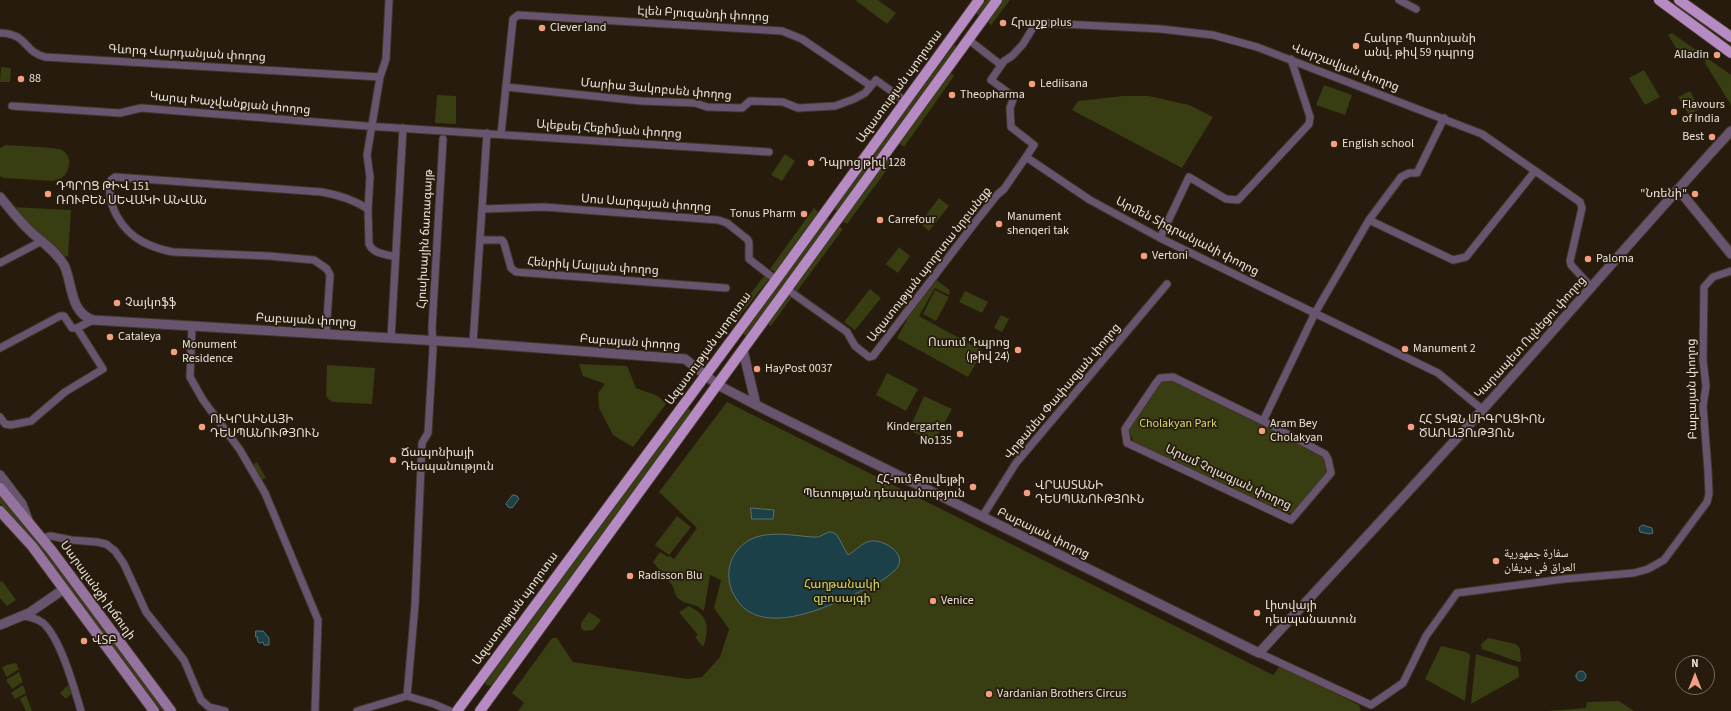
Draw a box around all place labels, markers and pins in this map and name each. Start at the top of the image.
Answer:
place label: Հրաշք plus [1011,16,1071,30]
marker: Հրաշք plus [998,18,1008,28]
place label: Clever land [550,21,606,35]
marker: Clever land [537,23,547,33]
place label: Հակոբ Պարոնյանի անվ. թիվ 59 դպրոց [1364,32,1476,60]
marker: Հակոբ Պարոնյանի անվ. թիվ 59 դպրոց [1351,41,1361,51]
place label: Alladin [1674,48,1709,62]
marker: Alladin [1712,50,1722,60]
place label: 88 [29,72,41,86]
marker: 88 [16,74,26,84]
place label: Lediisana [1040,77,1088,91]
marker: Lediisana [1027,79,1037,89]
place label: Theopharma [960,88,1025,102]
marker: Theopharma [947,90,957,100]
place label: Flavours of India [1682,98,1725,126]
marker: Flavours of India [1669,107,1679,117]
place label: Best [1682,130,1704,144]
marker: Best [1707,132,1717,142]
place label: English school [1342,137,1414,151]
marker: English school [1329,139,1339,149]
place label: Դպրոց թիվ 128 [819,156,906,170]
marker: Դպրոց թիվ 128 [806,158,816,168]
place label: ԴՊՐՈՑ ԹԻՎ 151 ՌՈՒԲԵՆ ՍԵՎԱԿԻ ԱՆՎԱՆ [56,180,207,208]
place label: "Նռենի" [1640,187,1687,201]
marker: ԴՊՐՈՑ ԹԻՎ 151 ՌՈՒԲԵՆ ՍԵՎԱԿԻ ԱՆՎԱՆ [43,189,53,199]
marker: "Նռենի" [1690,189,1700,199]
place label: Tonus Pharm [730,207,796,221]
marker: Tonus Pharm [799,209,809,219]
place label: Manument shenqeri tak [1007,210,1069,238]
place label: Carrefour [888,213,936,227]
marker: Carrefour [875,215,885,225]
marker: Manument shenqeri tak [994,219,1004,229]
place label: Vertoni [1152,249,1188,263]
marker: Vertoni [1139,251,1149,261]
place label: Paloma [1596,252,1634,266]
marker: Paloma [1583,254,1593,264]
place label: Չայկոֆֆ [125,296,177,310]
marker: Չայկոֆֆ [112,298,122,308]
place label: Cataleya [118,330,161,344]
marker: Cataleya [105,332,115,342]
place label: Ուսում Դպրոց (թիվ 24) [928,336,1010,364]
place label: Monument Residence [182,338,237,366]
place label: Manument 2 [1413,342,1476,356]
marker: Manument 2 [1400,344,1410,354]
marker: Ուսում Դպրոց (թիվ 24) [1013,345,1023,355]
marker: Monument Residence [169,347,179,357]
place label: HayPost 0037 [765,362,833,376]
marker: HayPost 0037 [752,364,762,374]
place label: ՈՒԿՐԱԻՆԱՅԻ ԴԵՍՊԱՆՈՒԹՅՈՒՆ [210,413,319,441]
place label: ՀՀ ՏԿԶՆ ՄԻԳՐԱՑԻՈՆ ԾԱՌԱՅՈւԹՅՈւՆ [1419,413,1545,441]
place label: Aram Bey Cholakyan [1270,417,1323,445]
place label: Kindergarten No135 [886,420,952,448]
marker: ՈՒԿՐԱԻՆԱՅԻ ԴԵՍՊԱՆՈՒԹՅՈՒՆ [197,422,207,432]
marker: ՀՀ ՏԿԶՆ ՄԻԳՐԱՑԻՈՆ ԾԱՌԱՅՈւԹՅՈւՆ [1406,422,1416,432]
marker: Aram Bey Cholakyan [1257,426,1267,436]
marker: Kindergarten No135 [955,429,965,439]
place label: Ճապոնիայի Դեսպանություն [401,446,494,474]
marker: Ճապոնիայի Դեսպանություն [388,455,398,465]
place label: ՀՀ-ում Քուվեյթի Պետության դեսպանություն [803,473,965,501]
place label: ՎՐԱՍՏԱՆԻ ԴԵՍՊԱՆՈՒԹՅՈՒՆ [1035,479,1144,507]
marker: ՀՀ-ում Քուվեյթի Պետության դեսպանություն [968,482,978,492]
marker: ՎՐԱՍՏԱՆԻ ԴԵՍՊԱՆՈՒԹՅՈՒՆ [1022,488,1032,498]
place label: سفارة جمهورية العراق في يريفان [1504,547,1576,575]
marker: سفارة جمهورية العراق في يريفان [1491,556,1501,566]
place label: Radisson Blu [638,569,703,583]
marker: Radisson Blu [625,571,635,581]
place label: Venice [941,594,974,608]
marker: Venice [928,596,938,606]
place label: Լիտվայի դեսպանատուն [1265,599,1357,627]
marker: Լիտվայի դեսպանատուն [1252,608,1262,618]
place label: ՎՏԲ [92,634,117,648]
marker: ՎՏԲ [79,636,89,646]
place label: Vardanian Brothers Circus [997,687,1127,701]
marker: Vardanian Brothers Circus [984,689,994,699]

